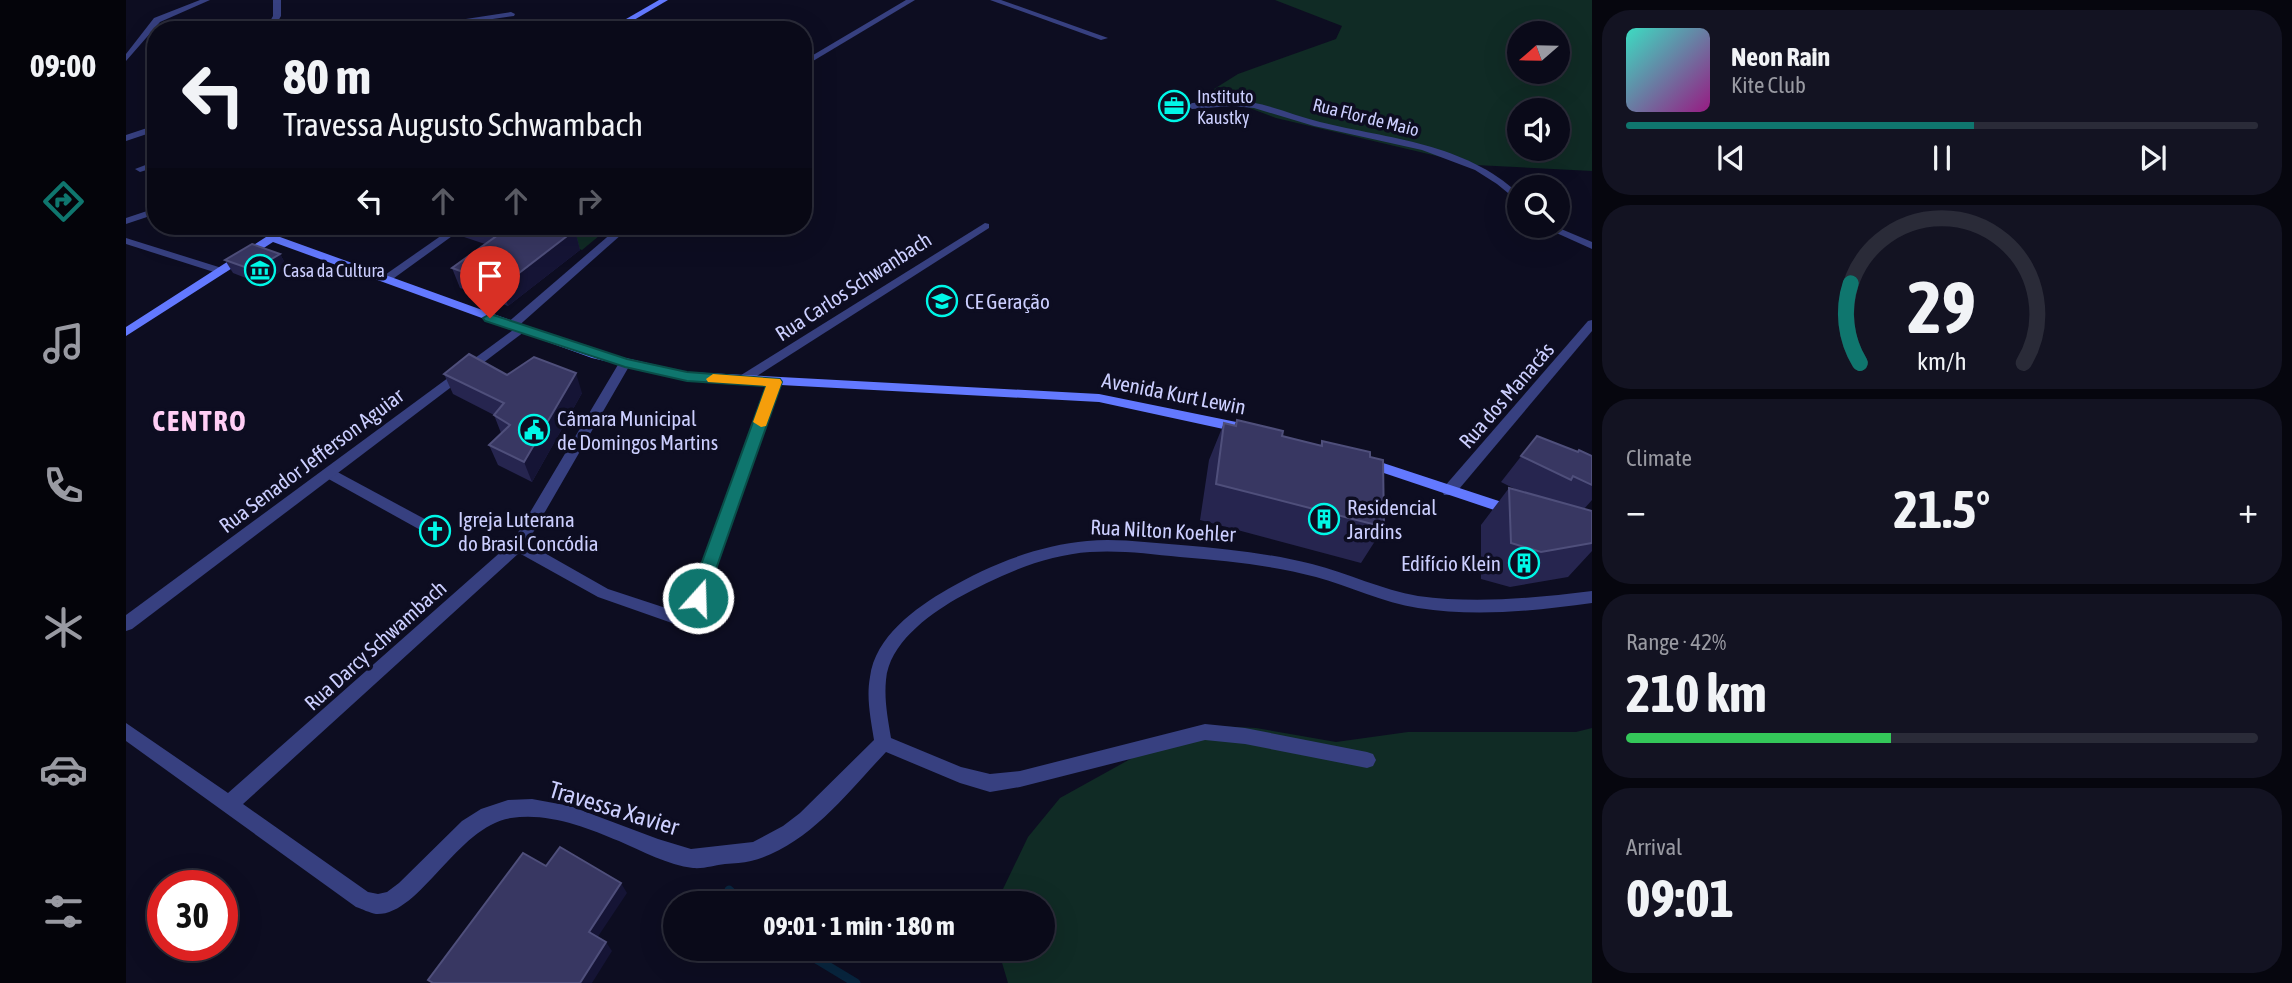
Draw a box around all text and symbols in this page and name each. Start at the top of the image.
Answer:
north arrow [1507,21,1570,84]
map controls [1507,21,1570,238]
text: Neon Rain [1731,42,1830,72]
text: 09:00 [30,47,96,84]
text: 80 m [283,48,371,104]
icon: left [168,49,259,140]
text: Kite Club [1731,72,1806,98]
place label: Instituto Kaustky [1197,86,1253,128]
office icon: Instituto Kaustky [1157,89,1191,123]
street label: Rua Flor de Maio [1311,94,1421,140]
button: sound [1507,98,1570,161]
text: Travessa Augusto Schwambach [283,106,643,143]
icon: previous [1712,139,1750,177]
icon: pause [1923,139,1961,177]
icon: next [2134,139,2172,177]
button: search [1507,175,1570,238]
icon: directions [39,177,88,226]
icon: left [351,182,389,220]
icon: ahead [424,182,462,220]
icon: ahead [497,182,535,220]
icon: right [570,182,608,220]
street label: Rua Carlos Schwanbach [771,227,935,345]
pin [460,246,520,318]
museum icon: Casa da Cultura [243,253,277,287]
icon: arrive [471,257,509,295]
place label: Casa da Cultura [283,260,385,281]
text: 29 [1908,265,1976,348]
school or university icon: CE Geração [925,284,959,318]
place label: CE Geração [965,289,1050,313]
icon: music [39,319,88,368]
street label: Rua dos Manacás [1454,337,1558,453]
text: km/h [1917,347,1967,375]
street label: Avenida Kurt Lewin [1100,367,1248,419]
street label: Rua Senador Jefferson Aguiar [214,382,408,537]
district label: CENTRO [152,405,248,437]
place label: Câmara Municipal de Domingos Martins [557,406,718,454]
public building icon: Câmara Municipal de Domingos Martins [517,413,551,447]
text: Climate [1626,445,1692,471]
icon: phone [39,461,88,510]
text: 21.5° [1894,479,1990,539]
text: − [1626,488,1646,531]
text: + [2238,488,2258,531]
place label: Residencial Jardins [1347,495,1437,543]
building icon: Residencial Jardins [1307,502,1341,536]
place label: Igreja Luterana do Brasil Concódia [458,507,599,555]
church icon: Igreja Luterana do Brasil Concódia [418,514,452,548]
street label: Rua Nilton Koehler [1090,514,1237,546]
building icon: Edifício Klein [1507,546,1541,580]
place label: Edifício Klein [1401,551,1501,575]
position arrow [661,561,735,635]
street label: Rua Darcy Schwambach [299,575,451,715]
icon: climate [39,603,88,652]
text: Range · 42% [1626,629,1726,655]
text: 210 km [1626,663,1767,723]
icon: car [39,745,88,794]
street label: Travessa Xavier [546,775,683,841]
text: Arrival [1626,834,1682,860]
text: 09:01 [1626,868,1734,928]
speed limit sign: 30 [147,870,238,961]
icon: filters [39,887,88,936]
text: 09:01 · 1 min · 180 m [763,911,955,941]

